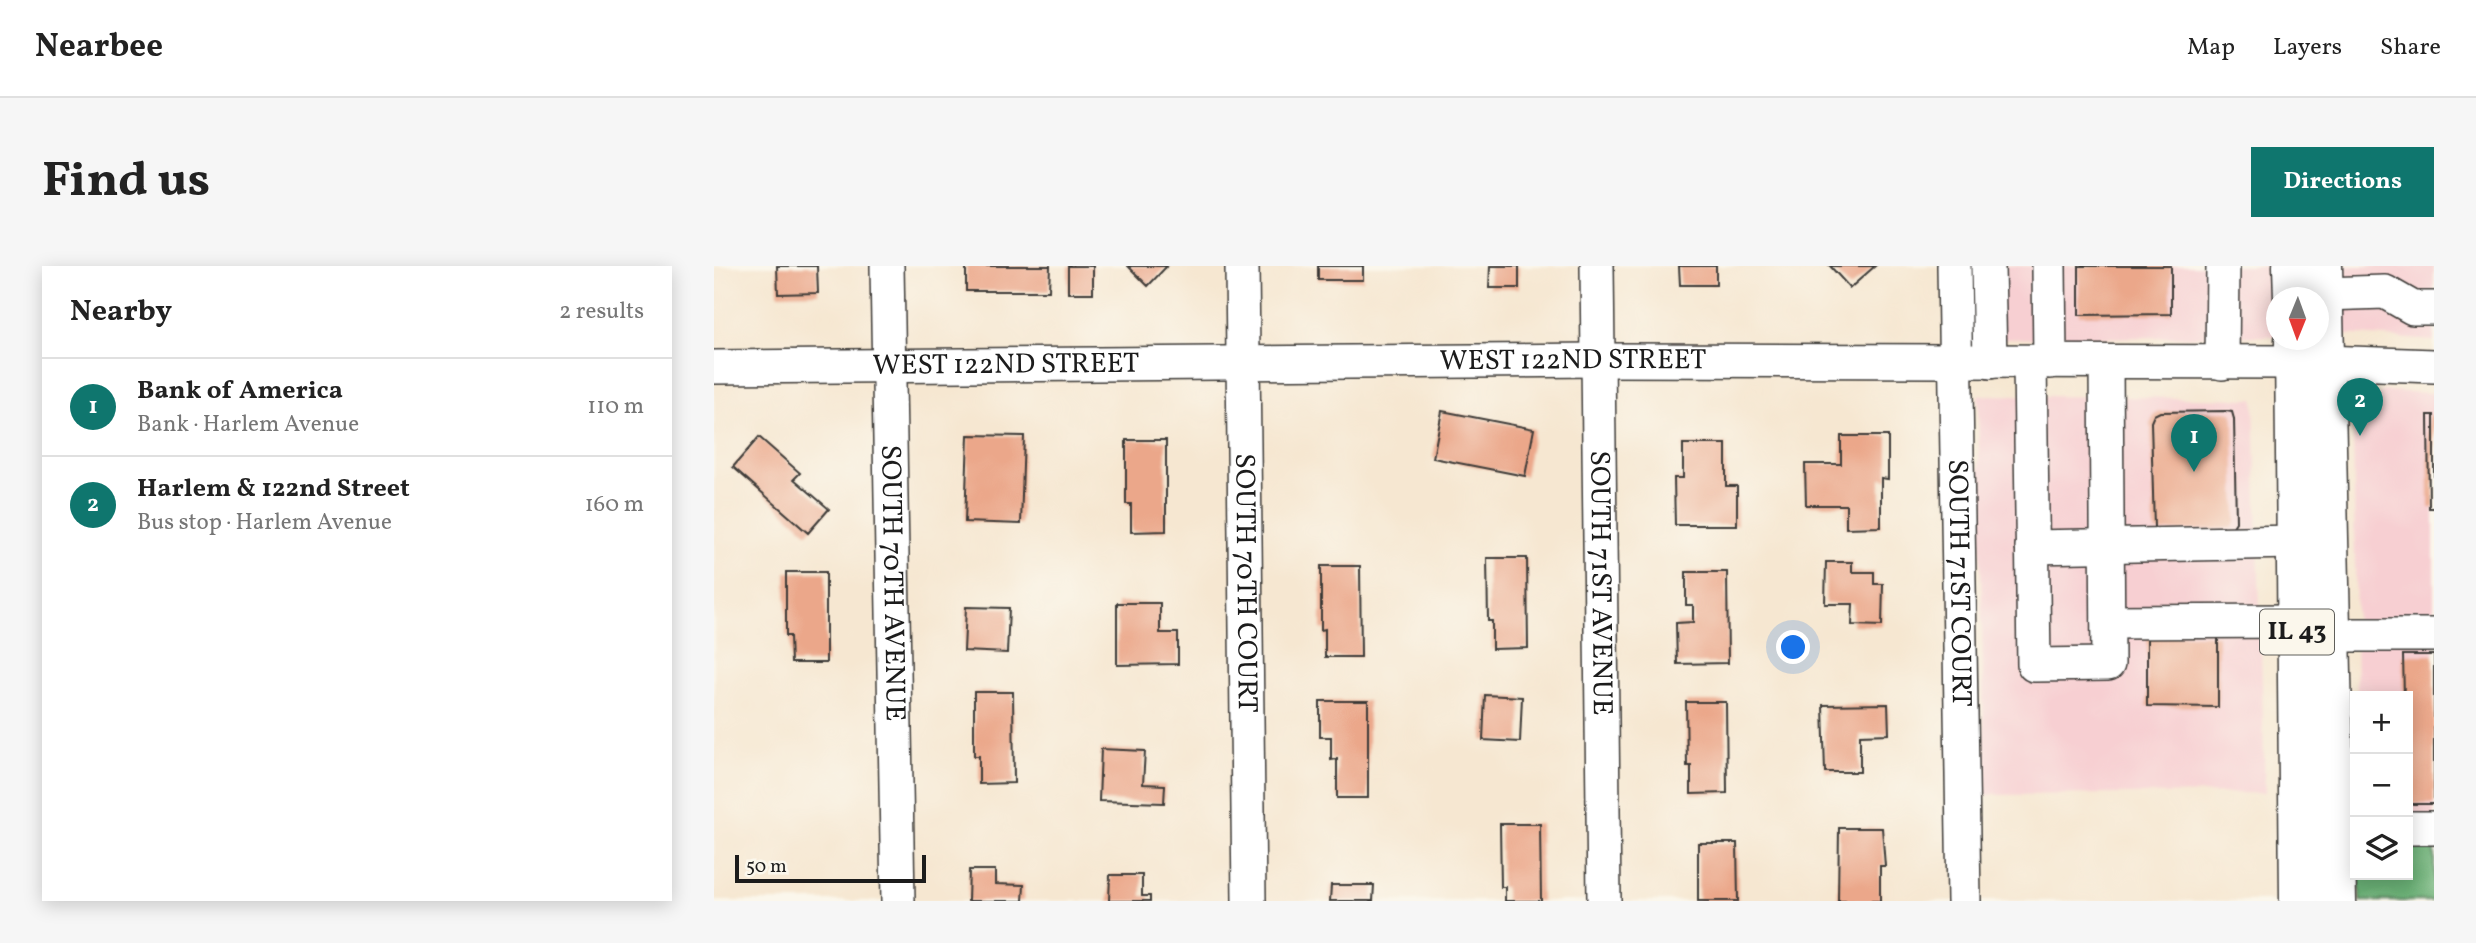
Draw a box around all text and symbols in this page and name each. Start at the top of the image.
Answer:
text: Nearbee [35,25,163,71]
text: Map [2187,31,2235,65]
text: Layers [2273,31,2342,65]
text: Share [2380,31,2441,65]
button: Directions [2251,147,2434,217]
text: Find us [42,148,210,217]
north arrow [2266,287,2329,350]
text: Nearby [70,291,172,333]
text: 2 results [559,296,644,328]
street label: WEST 122ND STREET [1439,340,1706,381]
street label: WEST 122ND STREET [872,344,1140,385]
text: Bank of America [137,373,343,409]
pin: 2 [2337,378,2383,436]
text: 1 [88,391,98,423]
text: 110 m [587,391,644,423]
text: Bank · Harlem Avenue [137,409,359,441]
pin: 1 [2171,414,2217,472]
street label: SOUTH 70TH AVENUE [871,444,914,722]
street label: SOUTH 71ST AVENUE [1580,450,1621,716]
street label: SOUTH 70TH COURT [1225,453,1266,713]
street label: SOUTH 71ST COURT [1938,459,1980,707]
text: Harlem & 122nd Street [137,471,410,507]
text: 2 [87,489,99,521]
text: 160 m [585,489,644,521]
text: Bus stop · Harlem Avenue [137,507,392,539]
road number: IL 43 [2260,610,2334,654]
your location [1776,630,1810,664]
map controls [2350,691,2413,880]
button: + [2350,691,2413,754]
button: − [2350,754,2413,817]
button: layers [2350,817,2413,880]
scale bar [735,852,926,884]
text: 50 m [746,854,787,880]

